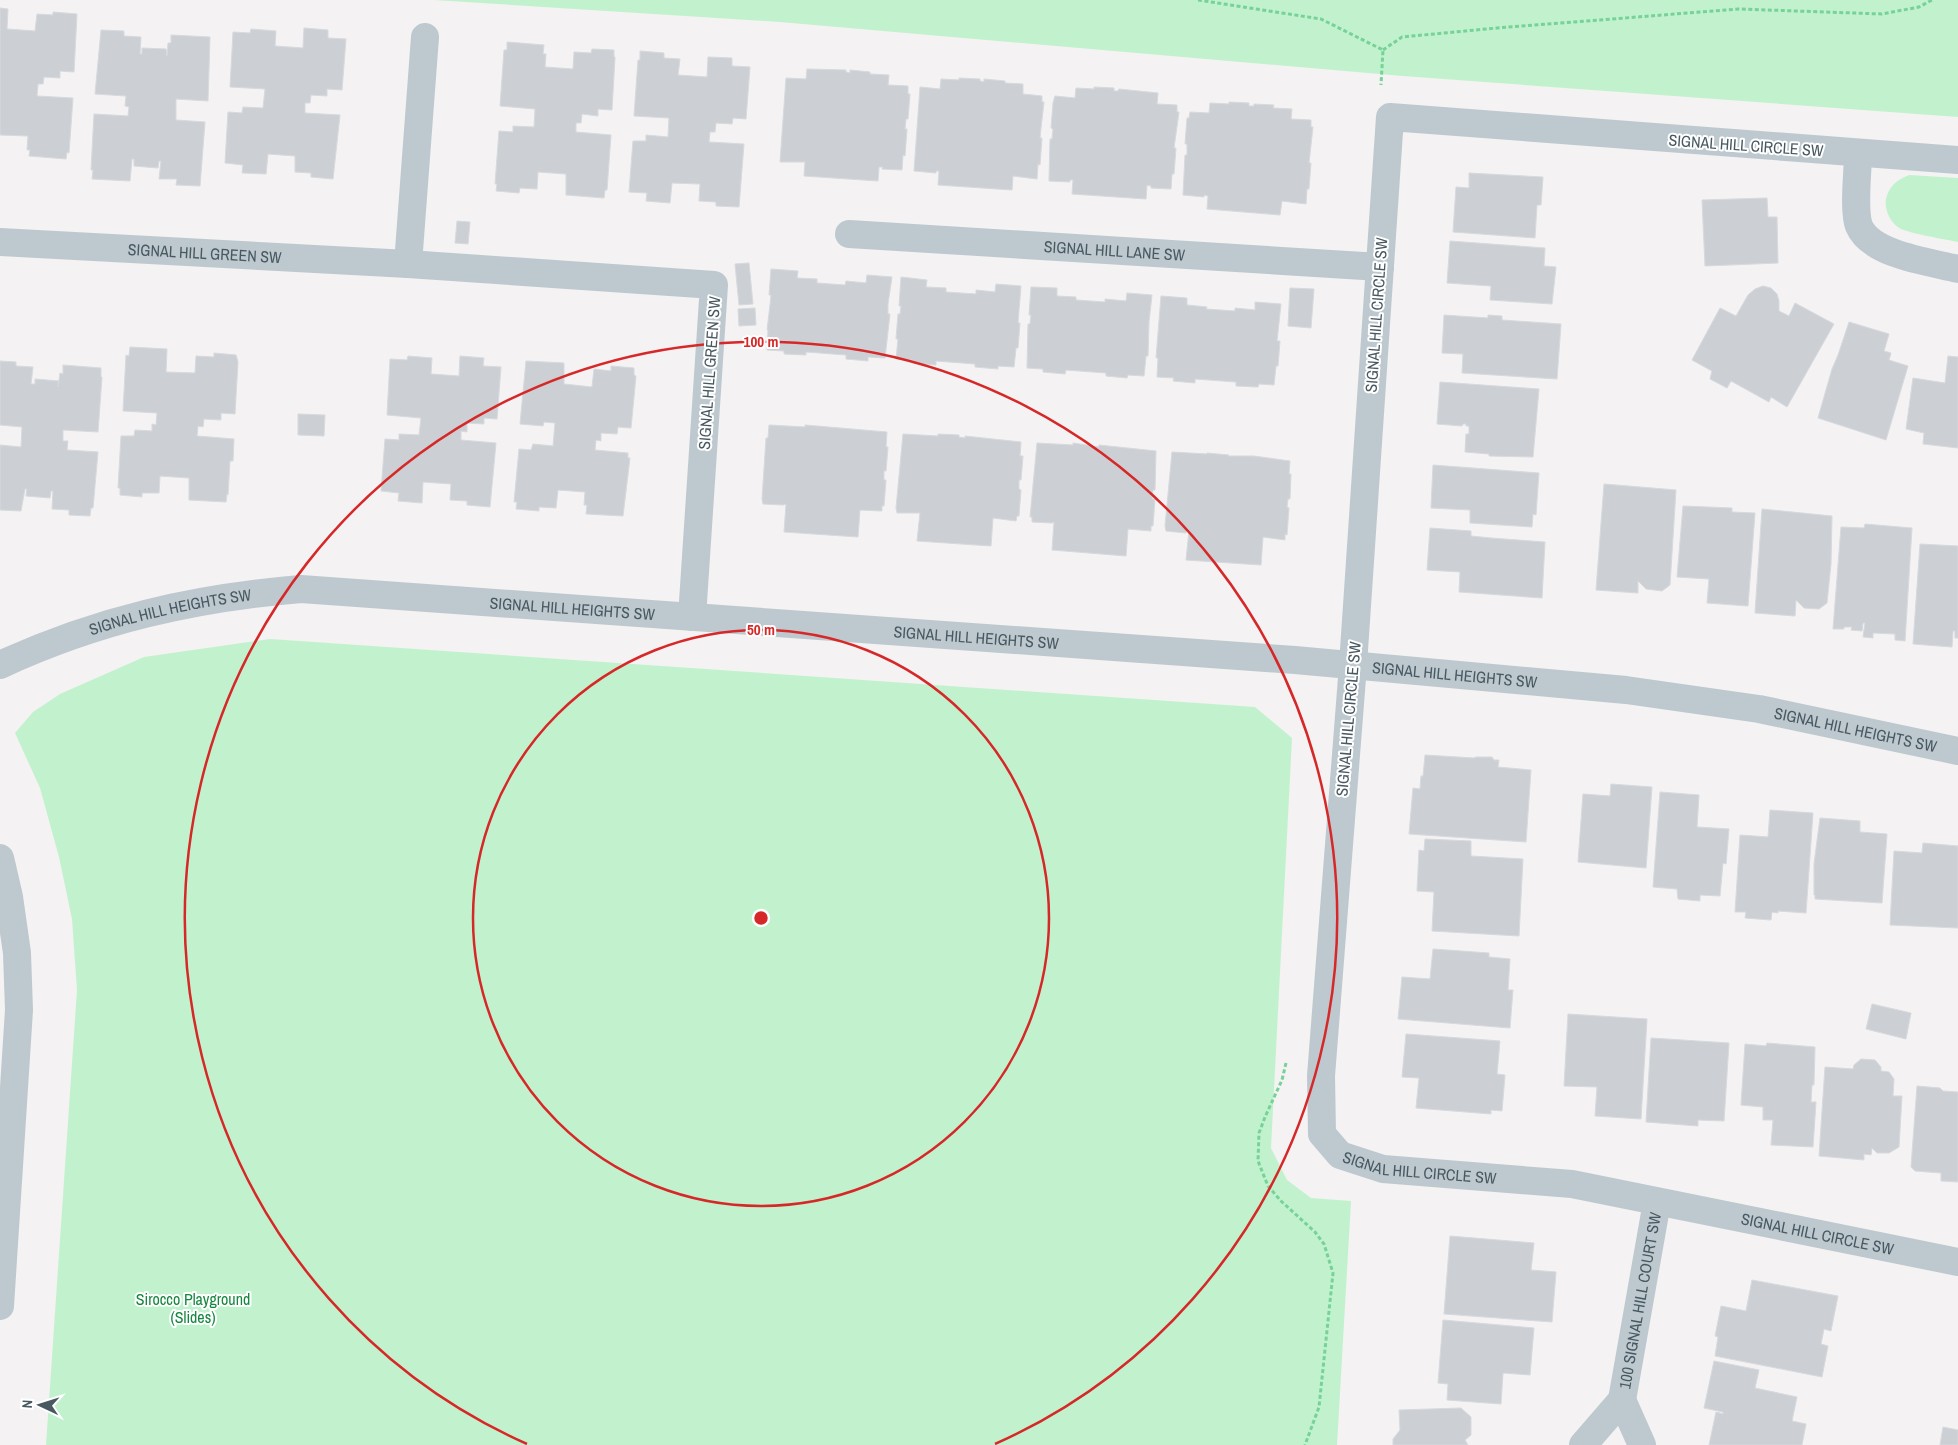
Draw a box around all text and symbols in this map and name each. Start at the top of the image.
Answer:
street label: SIGNAL HILL CIRCLE SW [1668,129,1825,161]
street label: SIGNAL HILL LANE SW [1043,235,1186,266]
street label: SIGNAL HILL CIRCLE SW [1360,236,1392,393]
street label: SIGNAL HILL GREEN SW [127,238,283,268]
street label: SIGNAL HILL GREEN SW [693,295,725,450]
text: 100 m [744,331,778,352]
street label: SIGNAL HILL HEIGHTS SW [86,583,253,640]
street label: SIGNAL HILL HEIGHTS SW [489,592,656,625]
text: 50 m [747,619,775,640]
street label: SIGNAL HILL HEIGHTS SW [893,620,1060,654]
street label: SIGNAL HILL CIRCLE SW [1330,640,1366,797]
street label: SIGNAL HILL HEIGHTS SW [1371,656,1539,693]
street label: SIGNAL HILL HEIGHTS SW [1772,702,1939,757]
centre of rings [752,909,770,927]
street label: SIGNAL HILL CIRCLE SW [1340,1146,1498,1189]
street label: SIGNAL HILL CIRCLE SW [1739,1207,1896,1260]
street label: 100 SIGNAL HILL COURT SW [1613,1210,1666,1391]
park label: Sirocco Playground (Slides) [136,1288,250,1328]
north arrow [15,1380,65,1430]
text: N [18,1399,36,1409]

